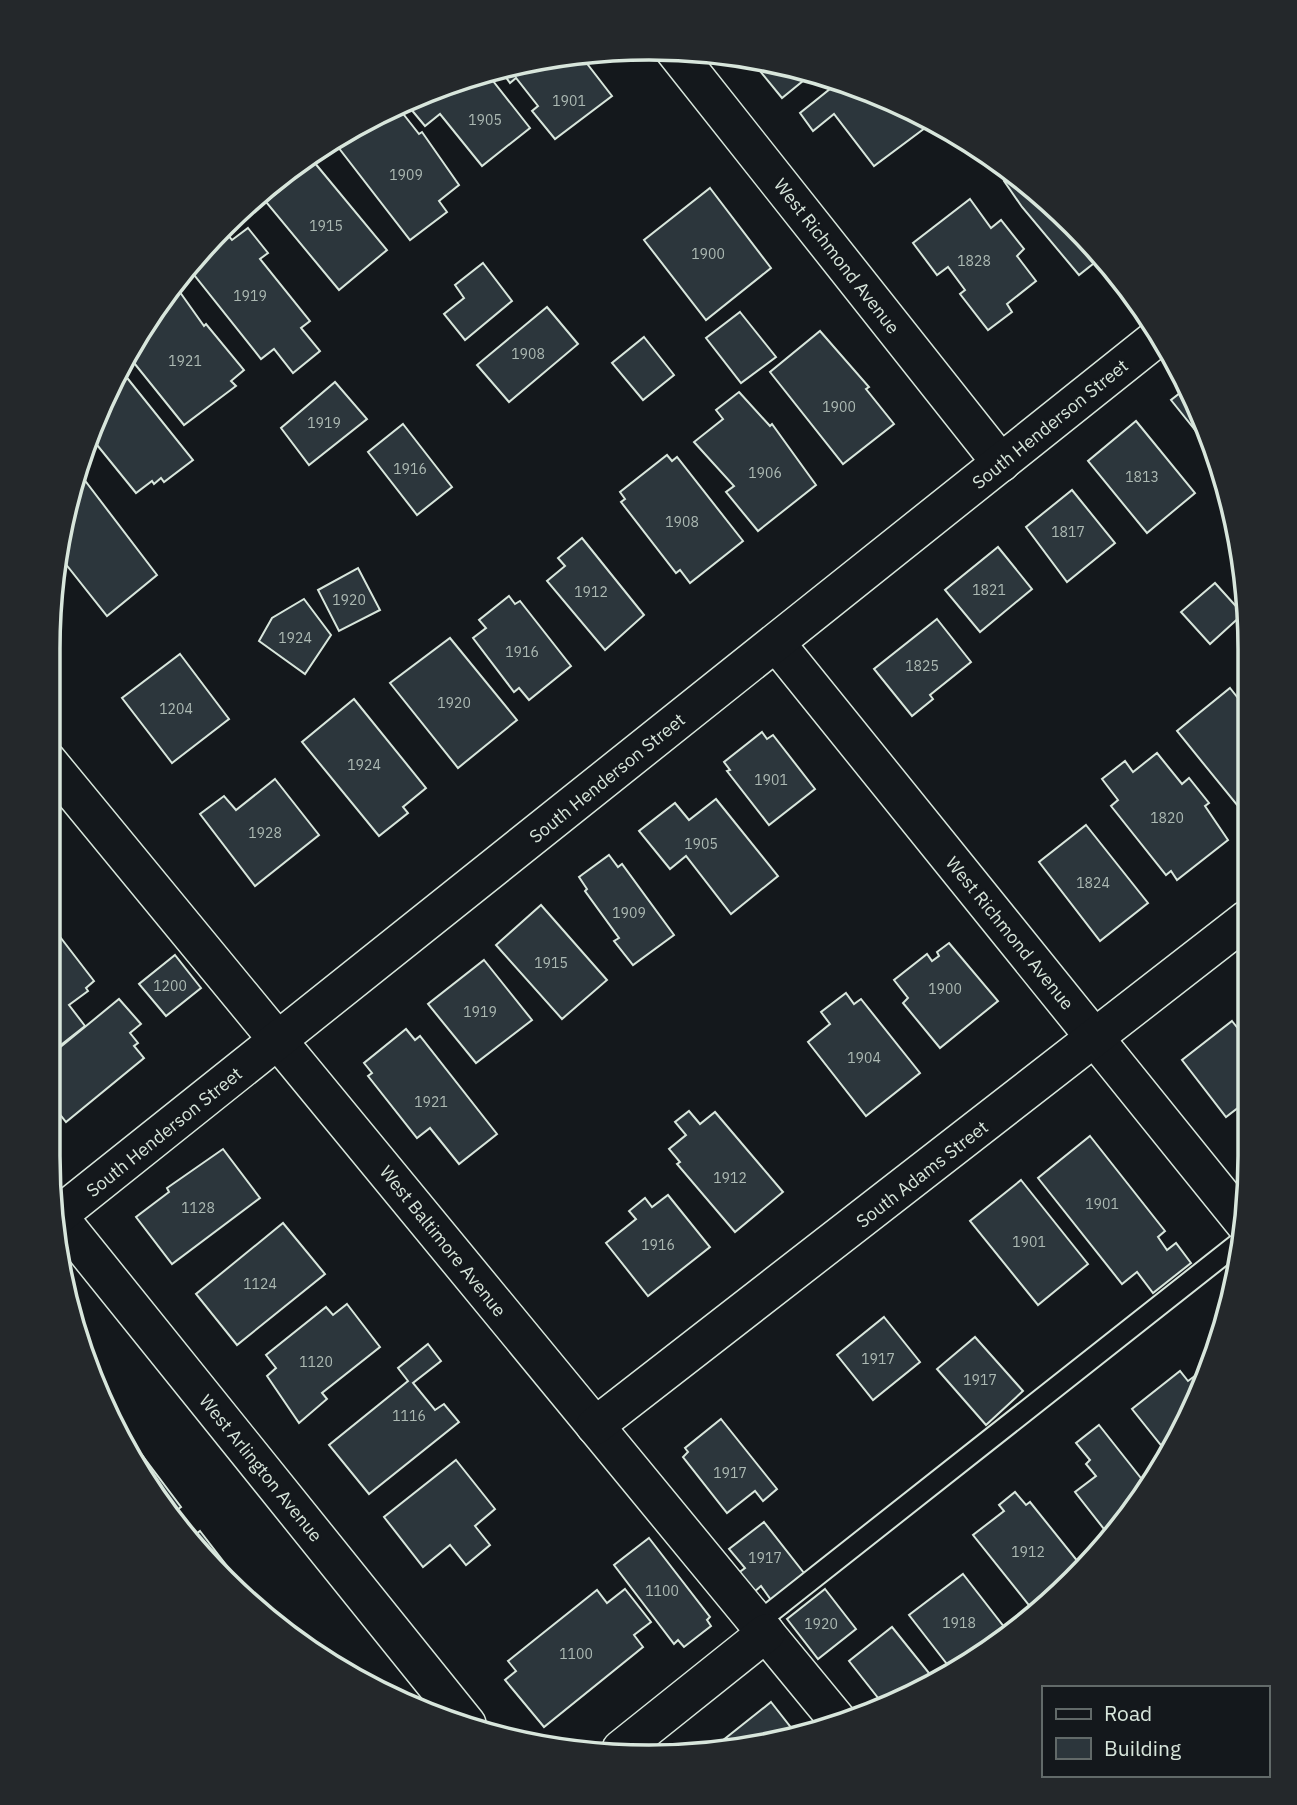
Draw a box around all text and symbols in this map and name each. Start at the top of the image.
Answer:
house number: 1901 [552,92,586,110]
house number: 1905 [468,111,502,129]
house number: 1909 [389,166,423,184]
street label: West Richmond Avenue [769,174,905,338]
house number: 1915 [309,217,343,235]
house number: 1900 [691,245,725,263]
house number: 1828 [957,252,991,270]
house number: 1919 [233,287,267,305]
house number: 1908 [511,345,545,363]
house number: 1921 [168,352,202,370]
street label: South Henderson Street [967,354,1133,494]
house number: 1900 [822,398,856,416]
house number: 1919 [307,414,341,432]
house number: 1916 [393,460,427,478]
house number: 1906 [748,464,782,482]
house number: 1813 [1125,468,1159,486]
house number: 1908 [665,513,699,531]
house number: 1817 [1051,523,1085,541]
house number: 1821 [972,581,1006,599]
house number: 1912 [574,583,608,601]
house number: 1920 [332,591,366,609]
house number: 1924 [278,629,312,647]
house number: 1916 [505,643,539,661]
house number: 1825 [905,657,939,675]
house number: 1920 [437,694,471,712]
house number: 1204 [159,700,193,718]
street label: South Henderson Street [524,708,690,848]
house number: 1924 [347,756,381,774]
house number: 1901 [754,771,788,789]
house number: 1820 [1150,809,1184,827]
house number: 1928 [248,824,282,842]
house number: 1905 [684,835,718,853]
street label: West Richmond Avenue [941,852,1079,1015]
house number: 1824 [1076,874,1110,892]
house number: 1909 [612,904,646,922]
house number: 1915 [534,954,568,972]
house number: 1200 [153,977,187,995]
house number: 1900 [928,980,962,998]
house number: 1919 [463,1003,497,1021]
house number: 1904 [847,1049,881,1067]
street label: South Henderson Street [81,1062,247,1202]
house number: 1921 [414,1093,448,1111]
street label: South Adams Street [851,1115,993,1233]
street label: West Baltimore Avenue [375,1161,511,1322]
house number: 1912 [713,1169,747,1187]
house number: 1901 [1085,1195,1119,1213]
house number: 1128 [181,1199,215,1217]
house number: 1901 [1012,1233,1046,1251]
house number: 1916 [641,1236,675,1254]
house number: 1124 [243,1275,277,1293]
house number: 1917 [861,1350,895,1368]
house number: 1120 [299,1353,333,1371]
house number: 1917 [963,1371,997,1389]
street label: West Arlington Avenue [194,1390,328,1546]
house number: 1116 [392,1407,426,1425]
house number: 1917 [713,1464,747,1482]
house number: 1912 [1011,1543,1045,1561]
house number: 1917 [748,1549,782,1567]
house number: 1100 [645,1582,679,1600]
house number: 1918 [942,1614,976,1632]
house number: 1920 [804,1615,838,1633]
house number: 1100 [559,1645,593,1663]
legend [1042,1686,1269,1777]
text: Road [1104,1699,1152,1727]
text: Building [1104,1734,1181,1762]

